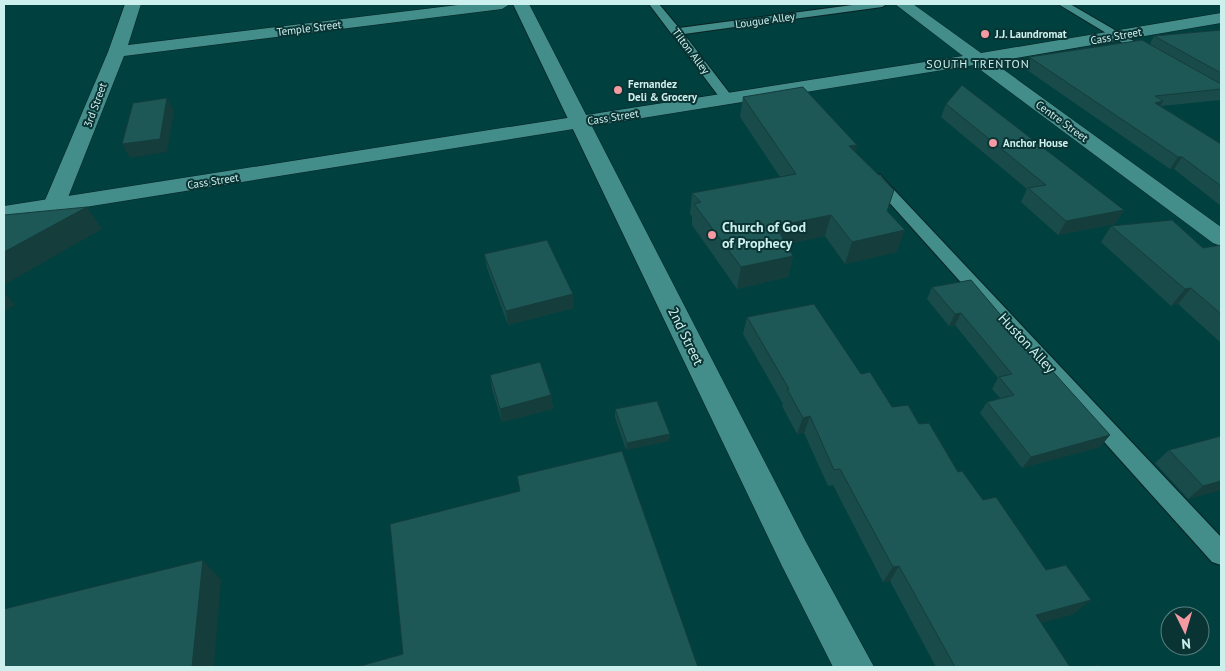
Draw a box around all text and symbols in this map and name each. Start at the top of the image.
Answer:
street label: Lougue Alley [734,9,797,31]
street label: Temple Street [276,17,342,39]
street label: Tilton Alley [669,25,713,77]
street label: Cass Street [1089,25,1143,47]
place label: J.J. Laundromat [994,27,1067,41]
marker: J.J. Laundromat [979,28,991,40]
district label: SOUTH TRENTON [926,56,1030,71]
place label: Fernandez Deli & Grocery [628,77,698,104]
street label: 3rd Street [80,80,110,129]
marker: Fernandez Deli & Grocery [612,84,624,96]
street label: Centre Street [1033,97,1091,145]
street label: Cass Street [586,106,640,128]
place label: Anchor House [1003,136,1069,150]
marker: Anchor House [987,137,999,149]
street label: Cass Street [186,170,240,192]
place label: Church of God of Prophecy [722,218,806,252]
marker: Church of God of Prophecy [706,229,718,241]
street label: 2nd Street [664,304,708,368]
street label: Huston Alley [995,309,1060,377]
north arrow [1160,606,1210,656]
text: N [1181,635,1192,653]

